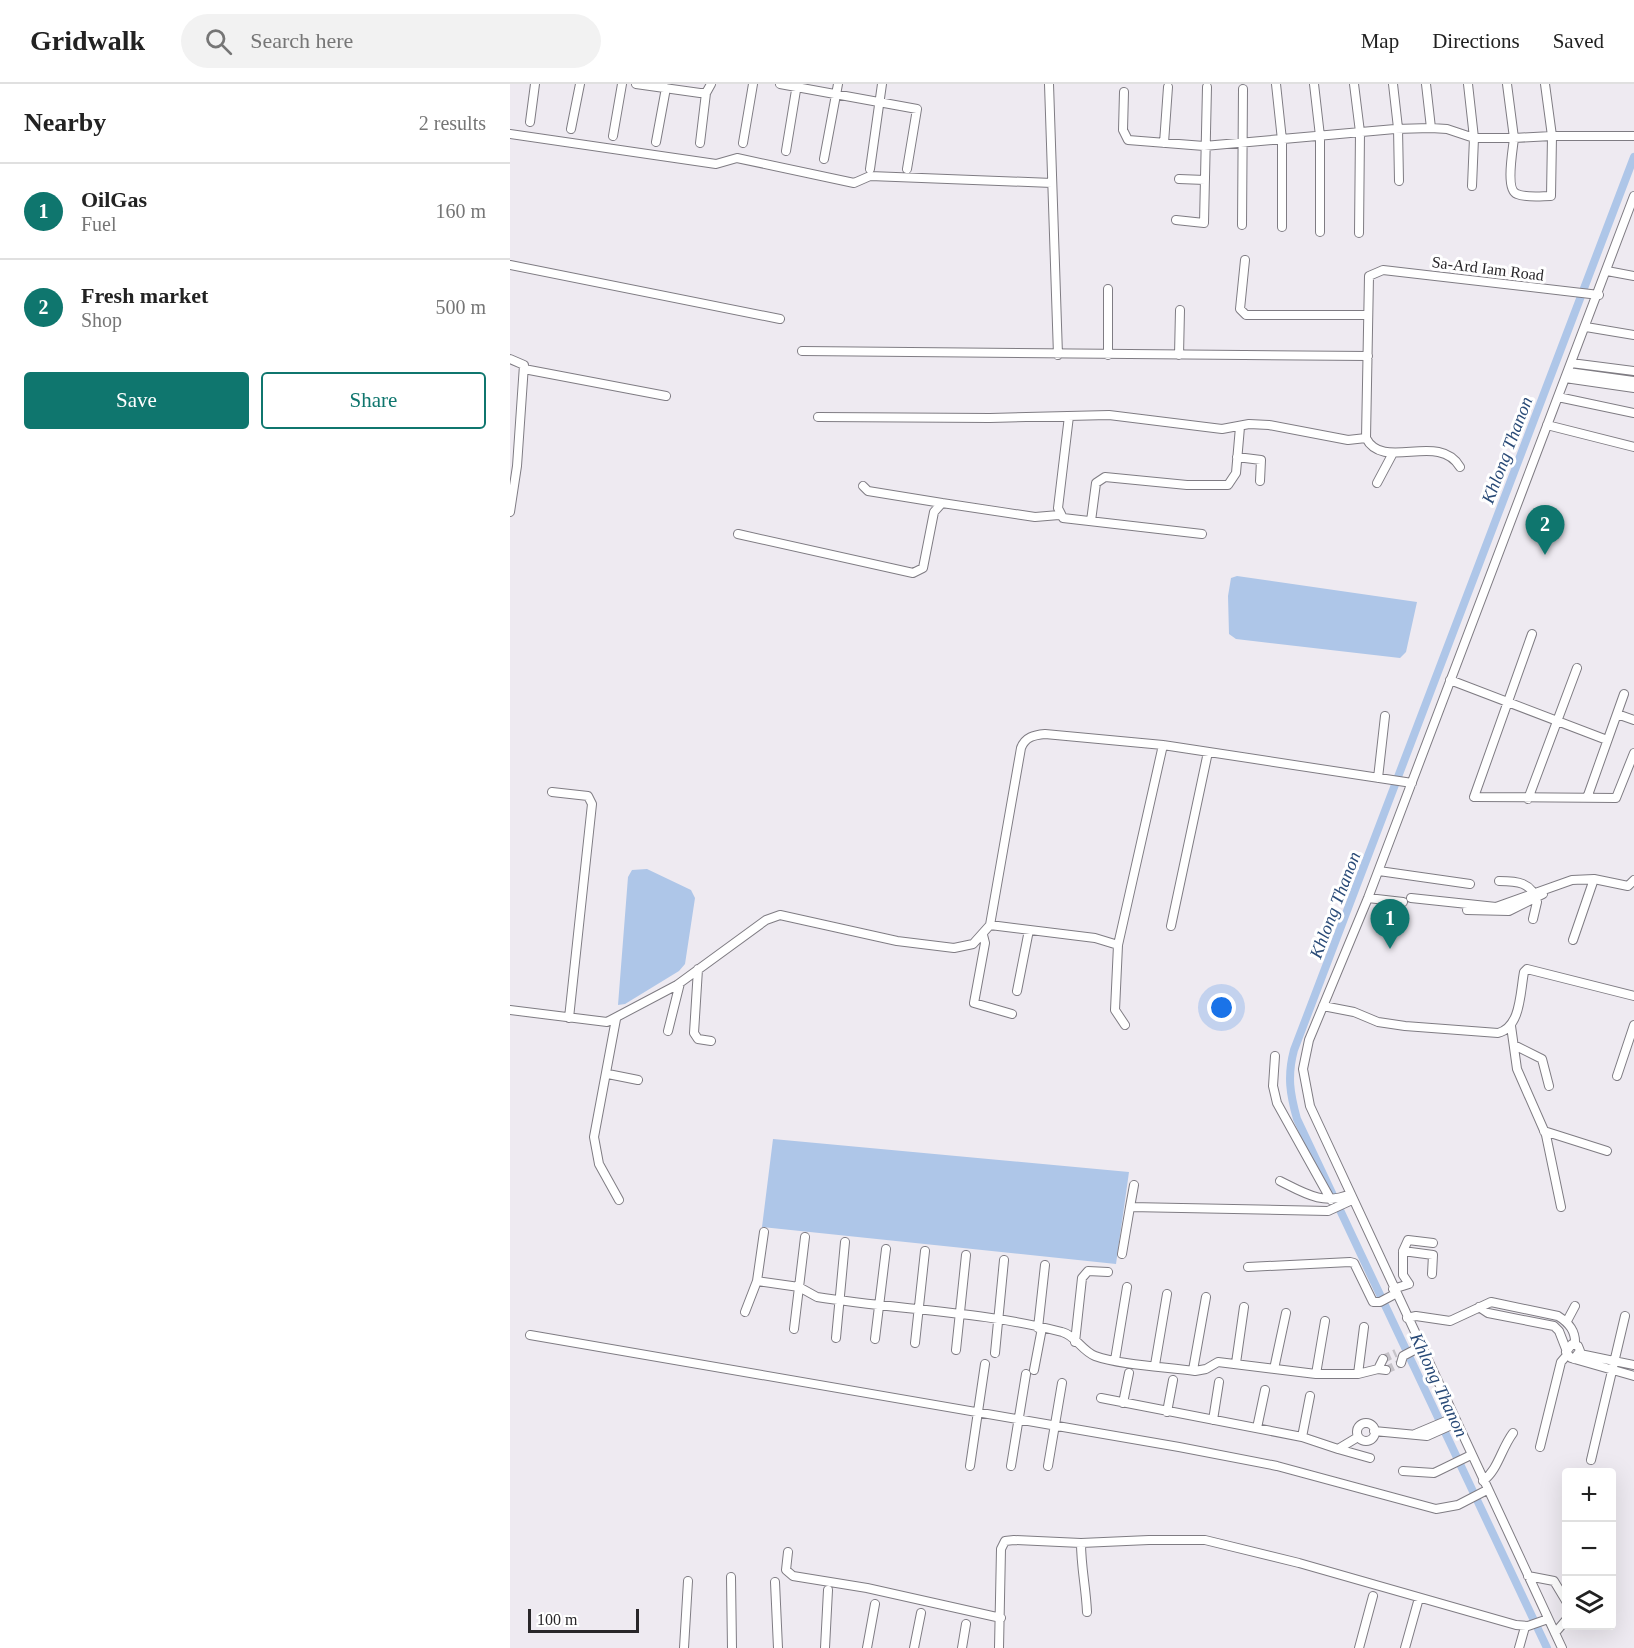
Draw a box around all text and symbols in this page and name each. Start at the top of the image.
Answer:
search box [181,14,601,68]
text: Gridwalk [30,25,145,56]
icon: search [202,25,235,58]
text: Search here [250,28,353,53]
text: Map [1361,29,1399,53]
text: Directions [1432,29,1520,53]
text: Saved [1553,29,1604,53]
text: Nearby [24,108,106,137]
text: 2 results [419,112,486,134]
text: OilGas [81,187,147,212]
text: 1 [39,200,49,222]
text: 160 m [435,200,486,222]
text: Fuel [81,213,117,235]
street label: Sa-Ard Iam Road [1431,253,1545,284]
text: Fresh market [81,283,208,308]
text: 2 [39,296,49,318]
text: 500 m [435,296,486,318]
text: Shop [81,309,122,331]
button: Save [24,372,249,429]
button: Share [261,372,486,429]
water label: Khlong Thanon [1477,394,1536,507]
pin: 2 [1526,506,1564,555]
water label: Khlong Thanon [1305,849,1364,962]
pin: 1 [1370,900,1410,949]
your location [1207,993,1236,1022]
water label: Khlong Thanon [1406,1329,1472,1440]
map controls [1562,1468,1616,1630]
button: + [1562,1468,1616,1522]
button: − [1562,1522,1616,1576]
button: layers [1562,1576,1616,1630]
scale bar [528,1606,639,1634]
text: 100 m [537,1611,577,1628]

